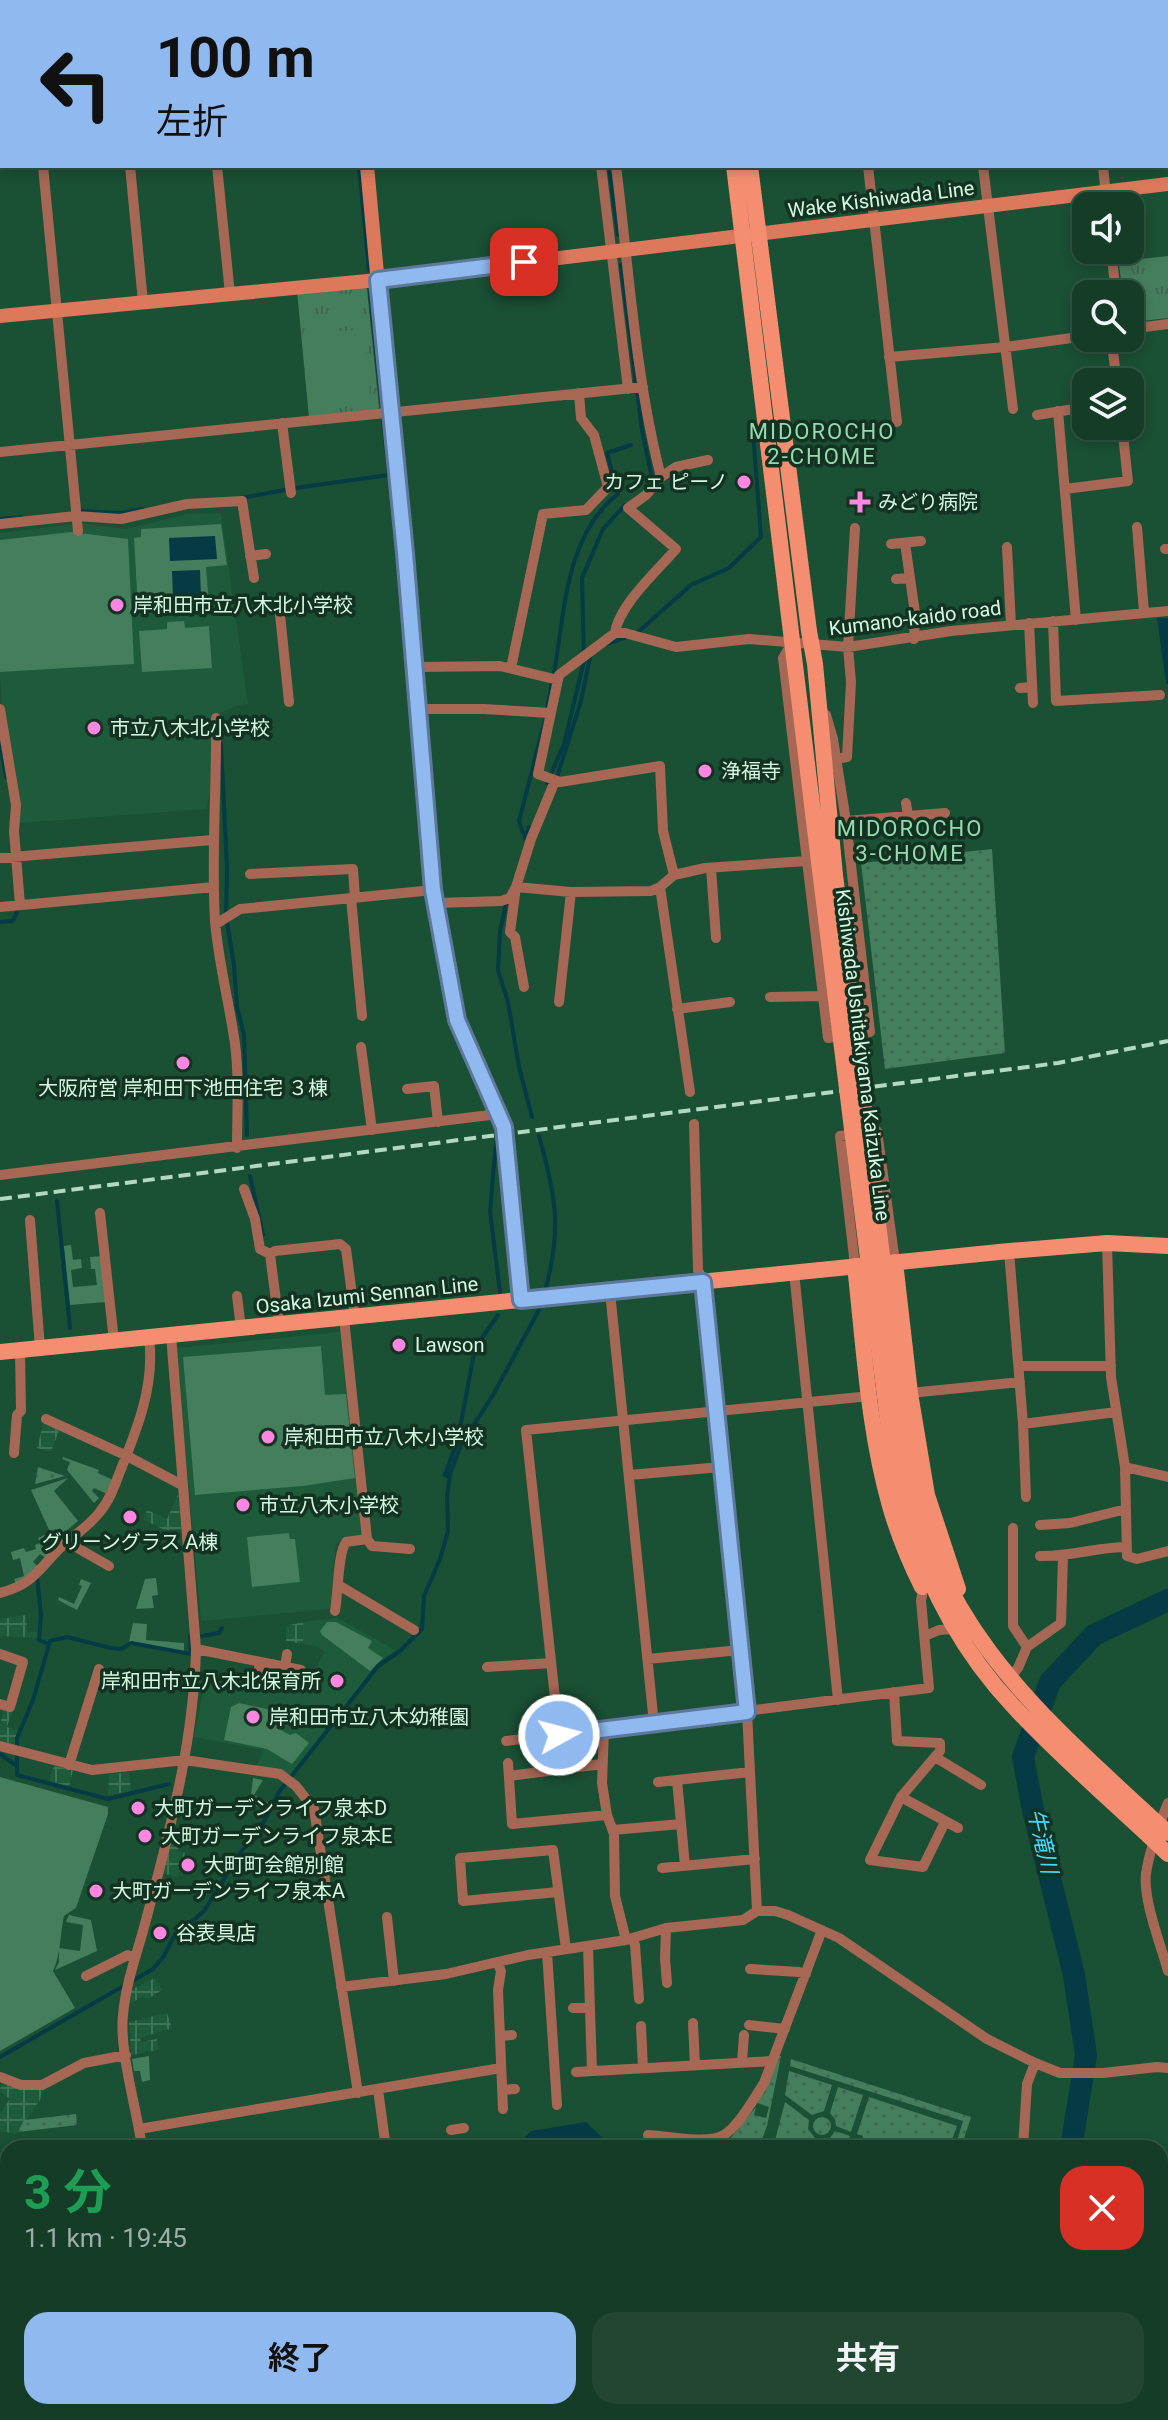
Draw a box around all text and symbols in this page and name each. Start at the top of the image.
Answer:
text: 100 m [156,25,315,91]
icon: left [24,32,128,136]
text: 左折 [156,101,228,143]
street label: Wake Kishiwada Line [786,176,976,222]
map controls [1072,192,1144,440]
button: sound [1072,192,1144,264]
pin [490,228,558,296]
icon: arrive [502,240,546,284]
button: search [1072,280,1144,352]
button: layers [1072,368,1144,440]
district label: MIDOROCHO 2-CHOME [749,419,895,469]
place label: カフェ ピーノ [604,470,728,494]
marker: カフェ ピーノ [735,473,753,491]
place label: みどり病院 [878,490,978,514]
marker: みどり病院 [849,491,871,513]
place label: 岸和田市立八木北小学校 [133,593,353,617]
marker: 岸和田市立八木北小学校 [108,596,126,614]
street label: Kumano-kaido road [827,596,1003,640]
place label: 市立八木北小学校 [110,716,270,740]
marker: 市立八木北小学校 [85,719,103,737]
place label: 浄福寺 [721,759,781,783]
marker: 浄福寺 [696,762,714,780]
district label: MIDOROCHO 3-CHOME [837,816,983,866]
street label: Kishiwada Ushitakiyama Kaizuka Line [831,888,895,1222]
marker: 大阪府営 岸和田下池田住宅 ３棟 [174,1054,192,1072]
place label: 大阪府営 岸和田下池田住宅 ３棟 [38,1076,328,1100]
street label: Osaka Izumi Sennan Line [255,1271,479,1319]
place label: Lawson [415,1333,484,1357]
marker: Lawson [390,1336,408,1354]
place label: 岸和田市立八木小学校 [284,1425,484,1449]
marker: 岸和田市立八木小学校 [259,1428,277,1446]
place label: 市立八木小学校 [259,1493,399,1517]
marker: 市立八木小学校 [234,1496,252,1514]
marker: グリーングラス A棟 [121,1508,139,1526]
place label: グリーングラス A棟 [42,1530,218,1554]
place label: 岸和田市立八木北保育所 [101,1669,321,1693]
marker: 岸和田市立八木北保育所 [328,1672,346,1690]
position arrow [517,1693,601,1777]
place label: 岸和田市立八木幼稚園 [269,1705,469,1729]
marker: 岸和田市立八木幼稚園 [244,1708,262,1726]
place label: 大町ガーデンライフ泉本D [154,1796,387,1820]
marker: 大町ガーデンライフ泉本D [129,1799,147,1817]
water label: 牛滝川 [1023,1806,1063,1878]
place label: 大町ガーデンライフ泉本E [161,1824,392,1848]
marker: 大町ガーデンライフ泉本E [136,1827,154,1845]
place label: 大町町会館別館 [204,1853,344,1877]
marker: 大町町会館別館 [179,1856,197,1874]
place label: 大町ガーデンライフ泉本A [112,1879,345,1903]
marker: 大町ガーデンライフ泉本A [87,1882,105,1900]
place label: 谷表具店 [176,1921,256,1945]
marker: 谷表具店 [151,1924,169,1942]
text: 3 分 [24,2164,111,2221]
button: close [1060,2166,1144,2250]
text: 1.1 km · 19:45 [24,2223,187,2253]
button: 終了 [24,2312,576,2404]
button: 共有 [592,2312,1144,2404]

